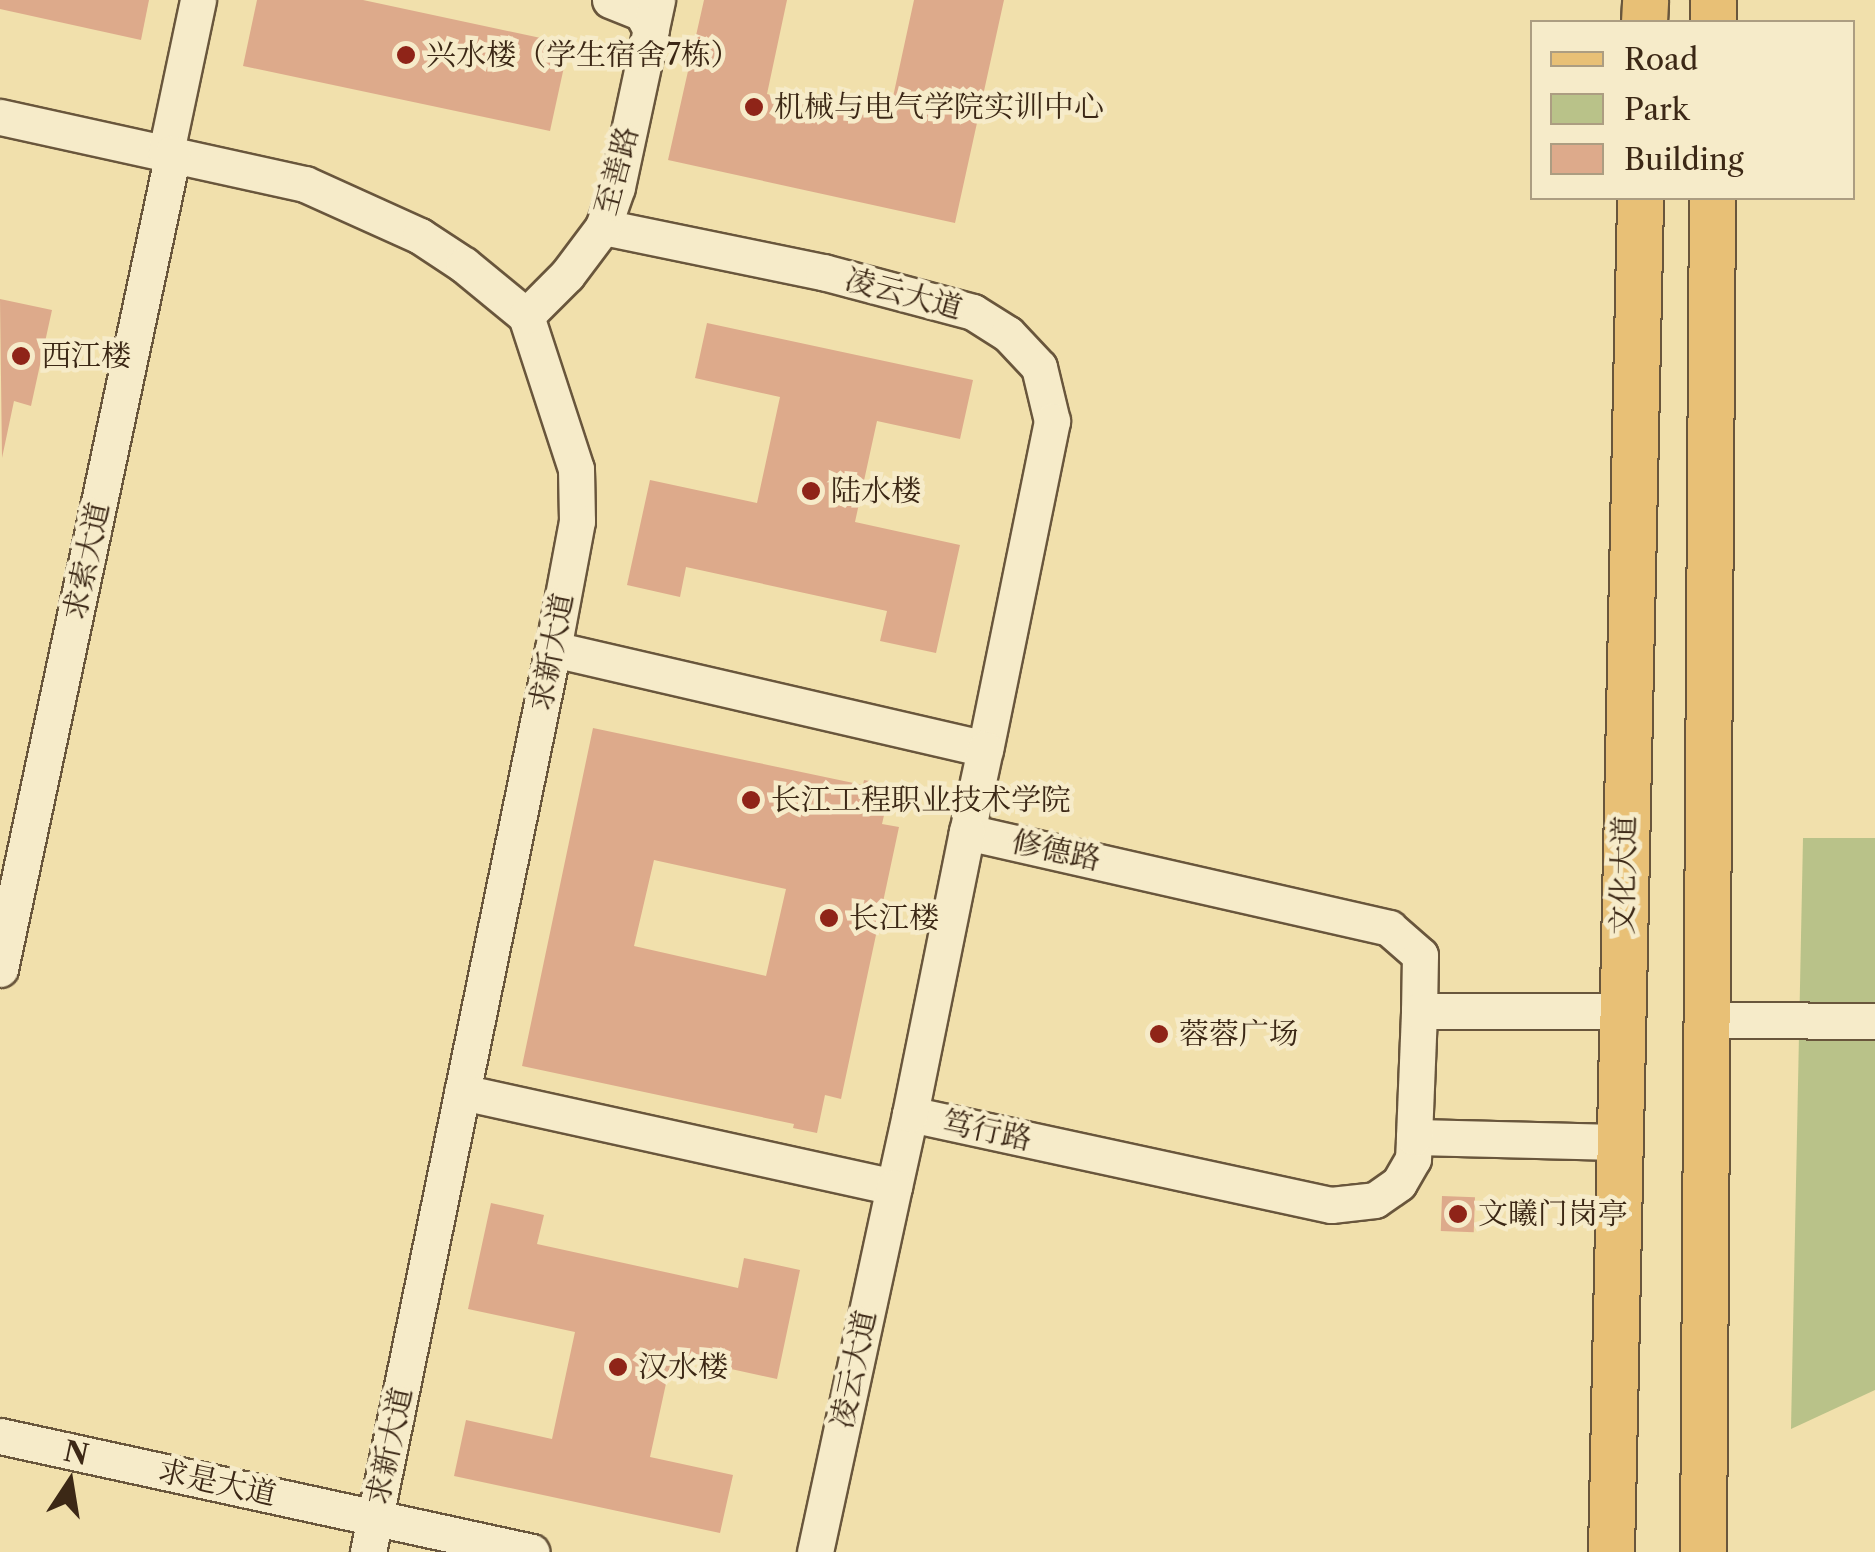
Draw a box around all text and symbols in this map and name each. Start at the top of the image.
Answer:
legend [1530,20,1855,200]
place label: 兴水楼（学生宿舍7栋） [426,37,741,73]
text: Road [1624,41,1698,78]
marker: 兴水楼（学生宿舍7栋） [395,44,417,66]
place label: 机械与电气学院实训中心 [774,89,1104,125]
text: Park [1624,91,1689,128]
marker: 机械与电气学院实训中心 [743,96,765,118]
street label: 至善路 [588,123,646,219]
text: Building [1624,141,1744,178]
street label: 凌云大道 [841,261,967,327]
place label: 西江楼 [41,338,131,374]
marker: 西江楼 [10,345,32,367]
place label: 陆水楼 [831,473,921,509]
marker: 陆水楼 [800,480,822,502]
street label: 求索大道 [57,499,117,623]
street label: 求新大道 [523,590,581,714]
place label: 长江工程职业技术学院 [771,782,1071,818]
marker: 长江工程职业技术学院 [740,789,762,811]
street label: 文化大道 [1605,815,1643,935]
street label: 修德路 [1008,824,1104,878]
place label: 长江楼 [849,900,939,936]
marker: 长江楼 [818,907,840,929]
place label: 蓉蓉广场 [1179,1016,1299,1052]
marker: 蓉蓉广场 [1148,1023,1170,1045]
street label: 笃行路 [939,1104,1035,1158]
place label: 文曦门岗亭 [1478,1196,1628,1232]
marker: 文曦门岗亭 [1447,1203,1469,1225]
street label: 凌云大道 [824,1307,884,1431]
place label: 汉水楼 [638,1349,728,1385]
marker: 汉水楼 [607,1356,629,1378]
street label: 求新大道 [360,1384,420,1508]
north arrow [20,1432,120,1532]
text: N [61,1433,92,1472]
street label: 求是大道 [155,1453,279,1513]

